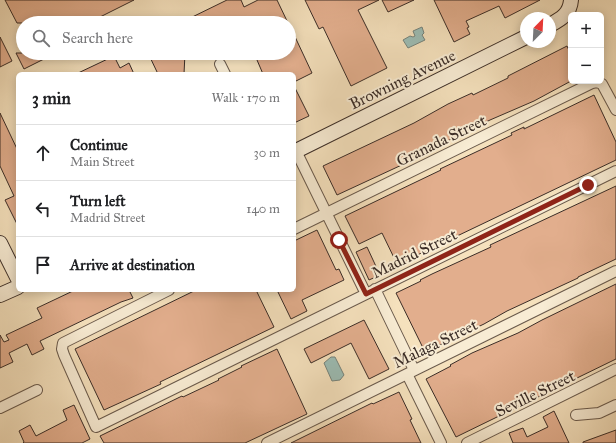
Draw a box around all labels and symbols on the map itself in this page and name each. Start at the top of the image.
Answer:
north arrow [520,12,556,48]
street label: Browning Avenue [346,45,459,114]
street label: Granada Street [393,110,490,170]
route end [579,176,597,194]
street label: Madrid Street [368,224,460,282]
route start [330,231,348,249]
street label: Malaga Street [390,315,481,373]
street label: Seville Street [492,366,579,421]

